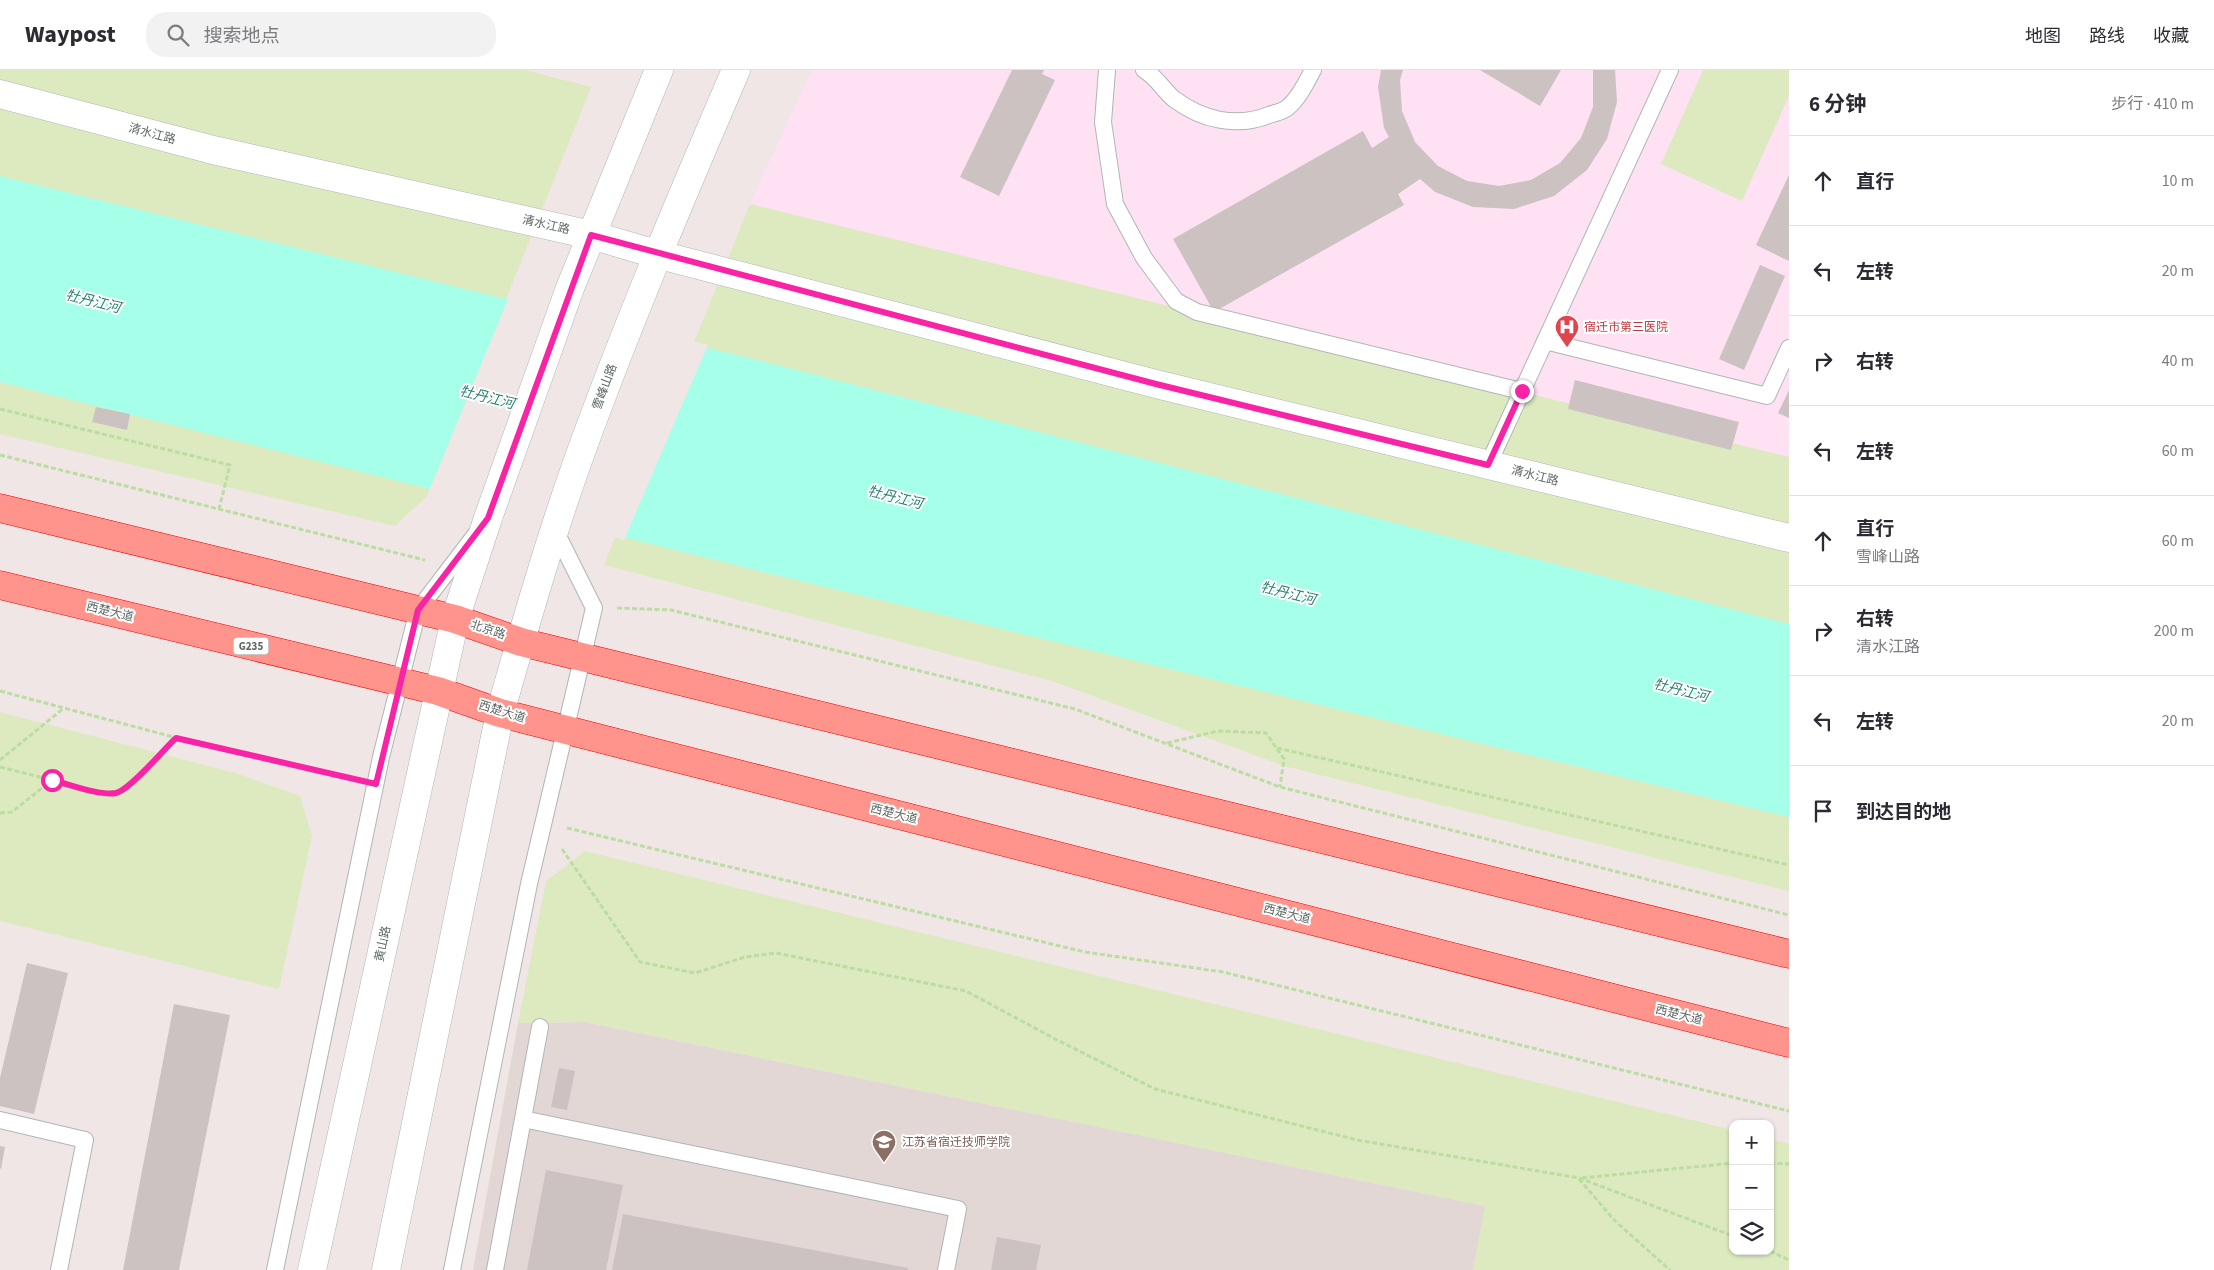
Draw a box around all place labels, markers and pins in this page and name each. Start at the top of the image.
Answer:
hospital icon: 宿迁市第三医院 [1554,314,1580,348]
place label: 宿迁市第三医院 [1584,319,1668,336]
school or university icon: 江苏省宿迁技师学院 [871,1129,897,1163]
place label: 江苏省宿迁技师学院 [902,1134,1010,1151]

